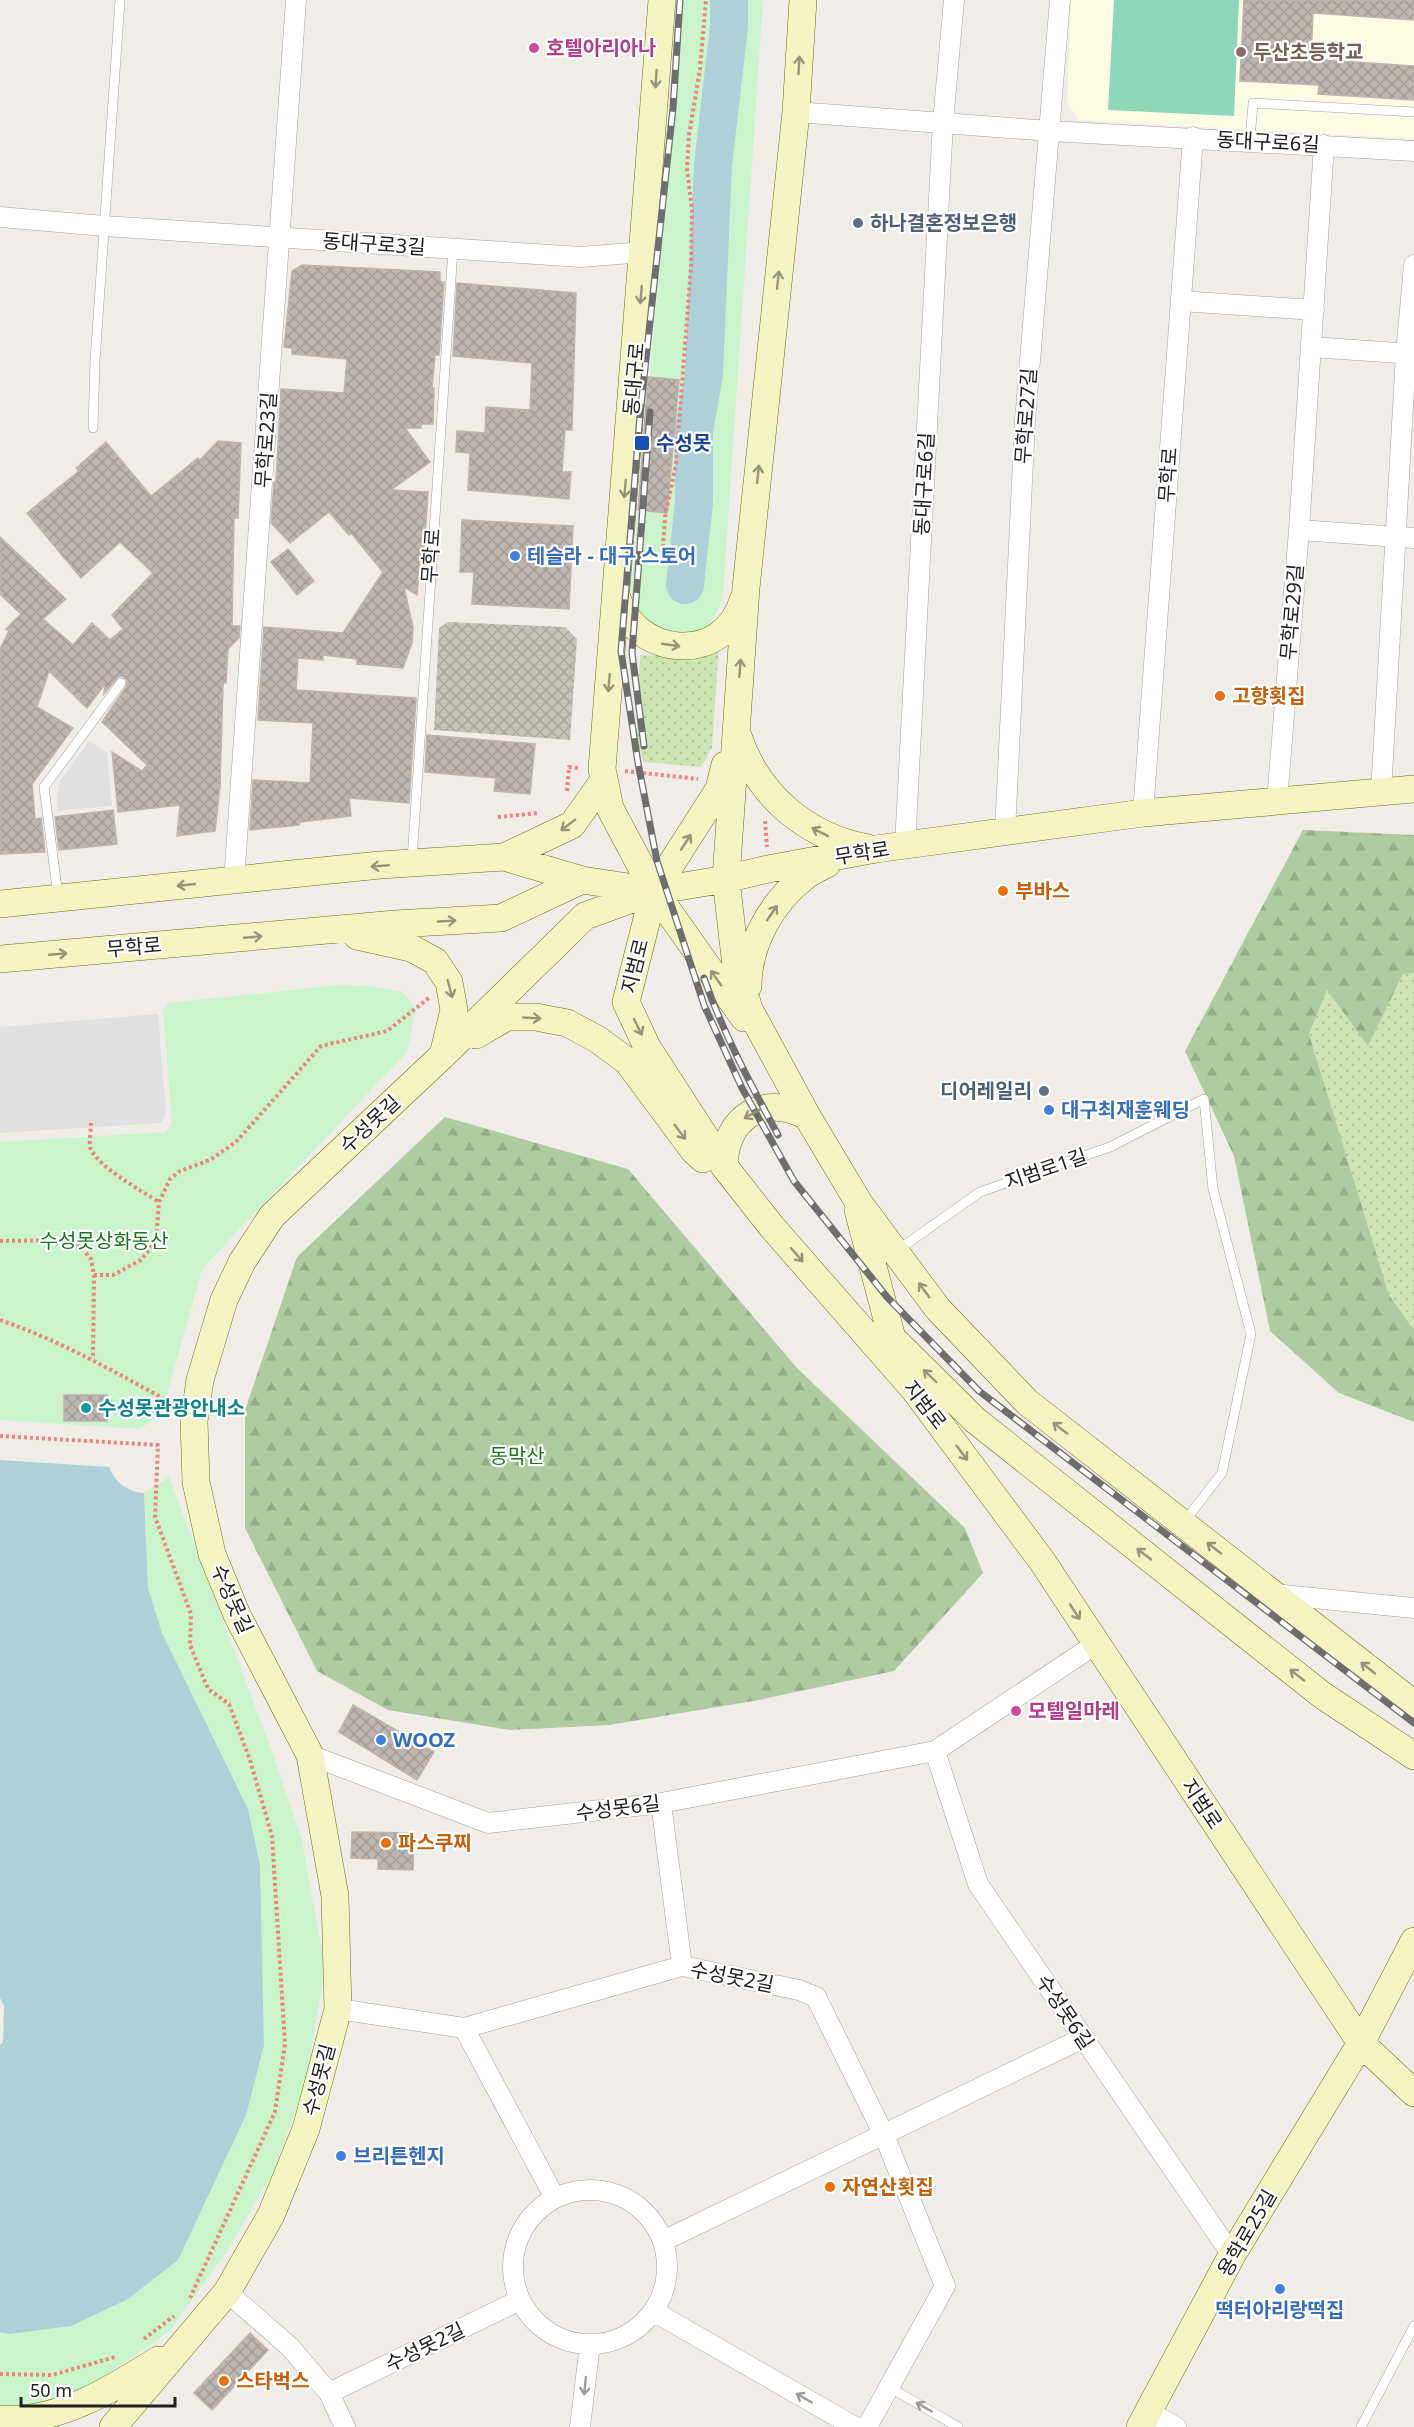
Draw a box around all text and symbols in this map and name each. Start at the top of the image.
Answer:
place label: 호텔아리아나 [546,34,656,61]
place label: 두산초등학교 [1253,38,1363,65]
marker: 호텔아리아나 [527,41,541,55]
marker: 두산초등학교 [1234,45,1248,59]
one-way arrow [794,55,805,75]
one-way arrow [651,69,662,89]
street label: 동대구로6길 [1216,125,1320,158]
place label: 하나결혼정보은행 [870,209,1017,236]
marker: 하나결혼정보은행 [851,216,865,230]
street label: 동대구로3길 [321,226,427,261]
one-way arrow [773,270,784,290]
one-way arrow [635,284,646,304]
street label: 동대구로 [617,341,650,417]
street label: 무학로27길 [1009,367,1042,465]
street label: 무학로23길 [249,391,282,489]
place label: 수성못 [656,429,711,456]
street label: 동대구로6길 [907,432,940,536]
marker: 수성못 [633,434,651,452]
street label: 무학로 [1152,446,1183,503]
one-way arrow [753,464,764,484]
one-way arrow [619,479,630,499]
street label: 무학로 [415,527,446,584]
place label: 테슬라 - 대구 스토어 [527,542,696,569]
marker: 테슬라 - 대구 스토어 [508,549,522,563]
street label: 무학로29길 [1274,563,1309,661]
one-way arrow [660,639,680,650]
one-way arrow [735,658,746,678]
one-way arrow [603,673,614,693]
place label: 고향횟집 [1232,682,1306,709]
marker: 고향횟집 [1213,689,1227,703]
one-way arrow [560,818,576,831]
one-way arrow [812,826,830,838]
one-way arrow [679,833,692,850]
street label: 무학로 [833,835,891,870]
one-way arrow [371,860,391,871]
place label: 부바스 [1015,877,1070,904]
one-way arrow [177,880,197,891]
marker: 부바스 [996,884,1010,898]
one-way arrow [766,905,778,922]
one-way arrow [436,916,456,927]
street label: 무학로 [105,931,163,962]
one-way arrow [242,931,262,942]
street label: 지범로 [615,936,654,996]
one-way arrow [48,948,68,959]
one-way arrow [710,971,722,987]
one-way arrow [444,979,456,998]
one-way arrow [521,1012,541,1023]
one-way arrow [633,1018,644,1036]
place label: 디어레일리 [940,1077,1032,1104]
marker: 디어레일리 [1037,1084,1051,1098]
street label: 수성못길 [334,1089,406,1159]
place label: 대구최재훈웨딩 [1061,1096,1190,1123]
marker: 대구최재훈웨딩 [1042,1103,1056,1117]
one-way arrow [744,1109,762,1120]
one-way arrow [673,1123,686,1139]
street label: 지범로1길 [1001,1142,1090,1195]
park label: 수성못상화동산 [40,1227,168,1254]
one-way arrow [790,1248,804,1263]
one-way arrow [917,1282,930,1298]
one-way arrow [923,1368,938,1383]
street label: 지범로 [898,1375,953,1435]
place label: 수성못관광안내소 [98,1394,245,1421]
marker: 수성못관광안내소 [79,1401,93,1415]
one-way arrow [1053,1422,1069,1435]
park label: 동막산 [489,1442,545,1469]
one-way arrow [956,1445,968,1461]
one-way arrow [1206,1542,1222,1555]
one-way arrow [1136,1548,1152,1561]
street label: 수성못길 [205,1560,260,1638]
one-way arrow [1070,1603,1082,1620]
one-way arrow [1360,1662,1376,1675]
one-way arrow [1289,1669,1305,1682]
place label: 모텔일마레 [1028,1697,1120,1724]
marker: 모텔일마레 [1009,1704,1023,1718]
place label: WOOZ [393,1726,456,1753]
marker: WOOZ [374,1733,388,1747]
street label: 지범로 [1176,1773,1229,1834]
street label: 수성못6길 [574,1789,662,1826]
place label: 파스쿠찌 [398,1829,472,1856]
marker: 파스쿠찌 [379,1836,393,1850]
street label: 수성못2길 [688,1955,776,1998]
street label: 수성못6길 [1030,1969,1100,2055]
street label: 수성못길 [296,2041,341,2119]
place label: 브리튼헨지 [353,2142,445,2169]
marker: 브리튼헨지 [334,2149,348,2163]
place label: 자연산횟집 [842,2173,934,2200]
marker: 자연산횟집 [823,2180,837,2194]
street label: 용학로25길 [1211,2184,1282,2281]
marker: 떡터아리랑떡집 [1273,2282,1287,2296]
place label: 떡터아리랑떡집 [1216,2296,1344,2323]
street label: 수성못2길 [381,2316,469,2377]
place label: 스타벅스 [236,2367,310,2394]
scale bar [21,2370,176,2408]
marker: 스타벅스 [217,2374,231,2388]
one-way arrow [579,2375,590,2395]
text: 50 m [30,2378,72,2402]
one-way arrow [796,2392,813,2404]
one-way arrow [916,2401,933,2413]

